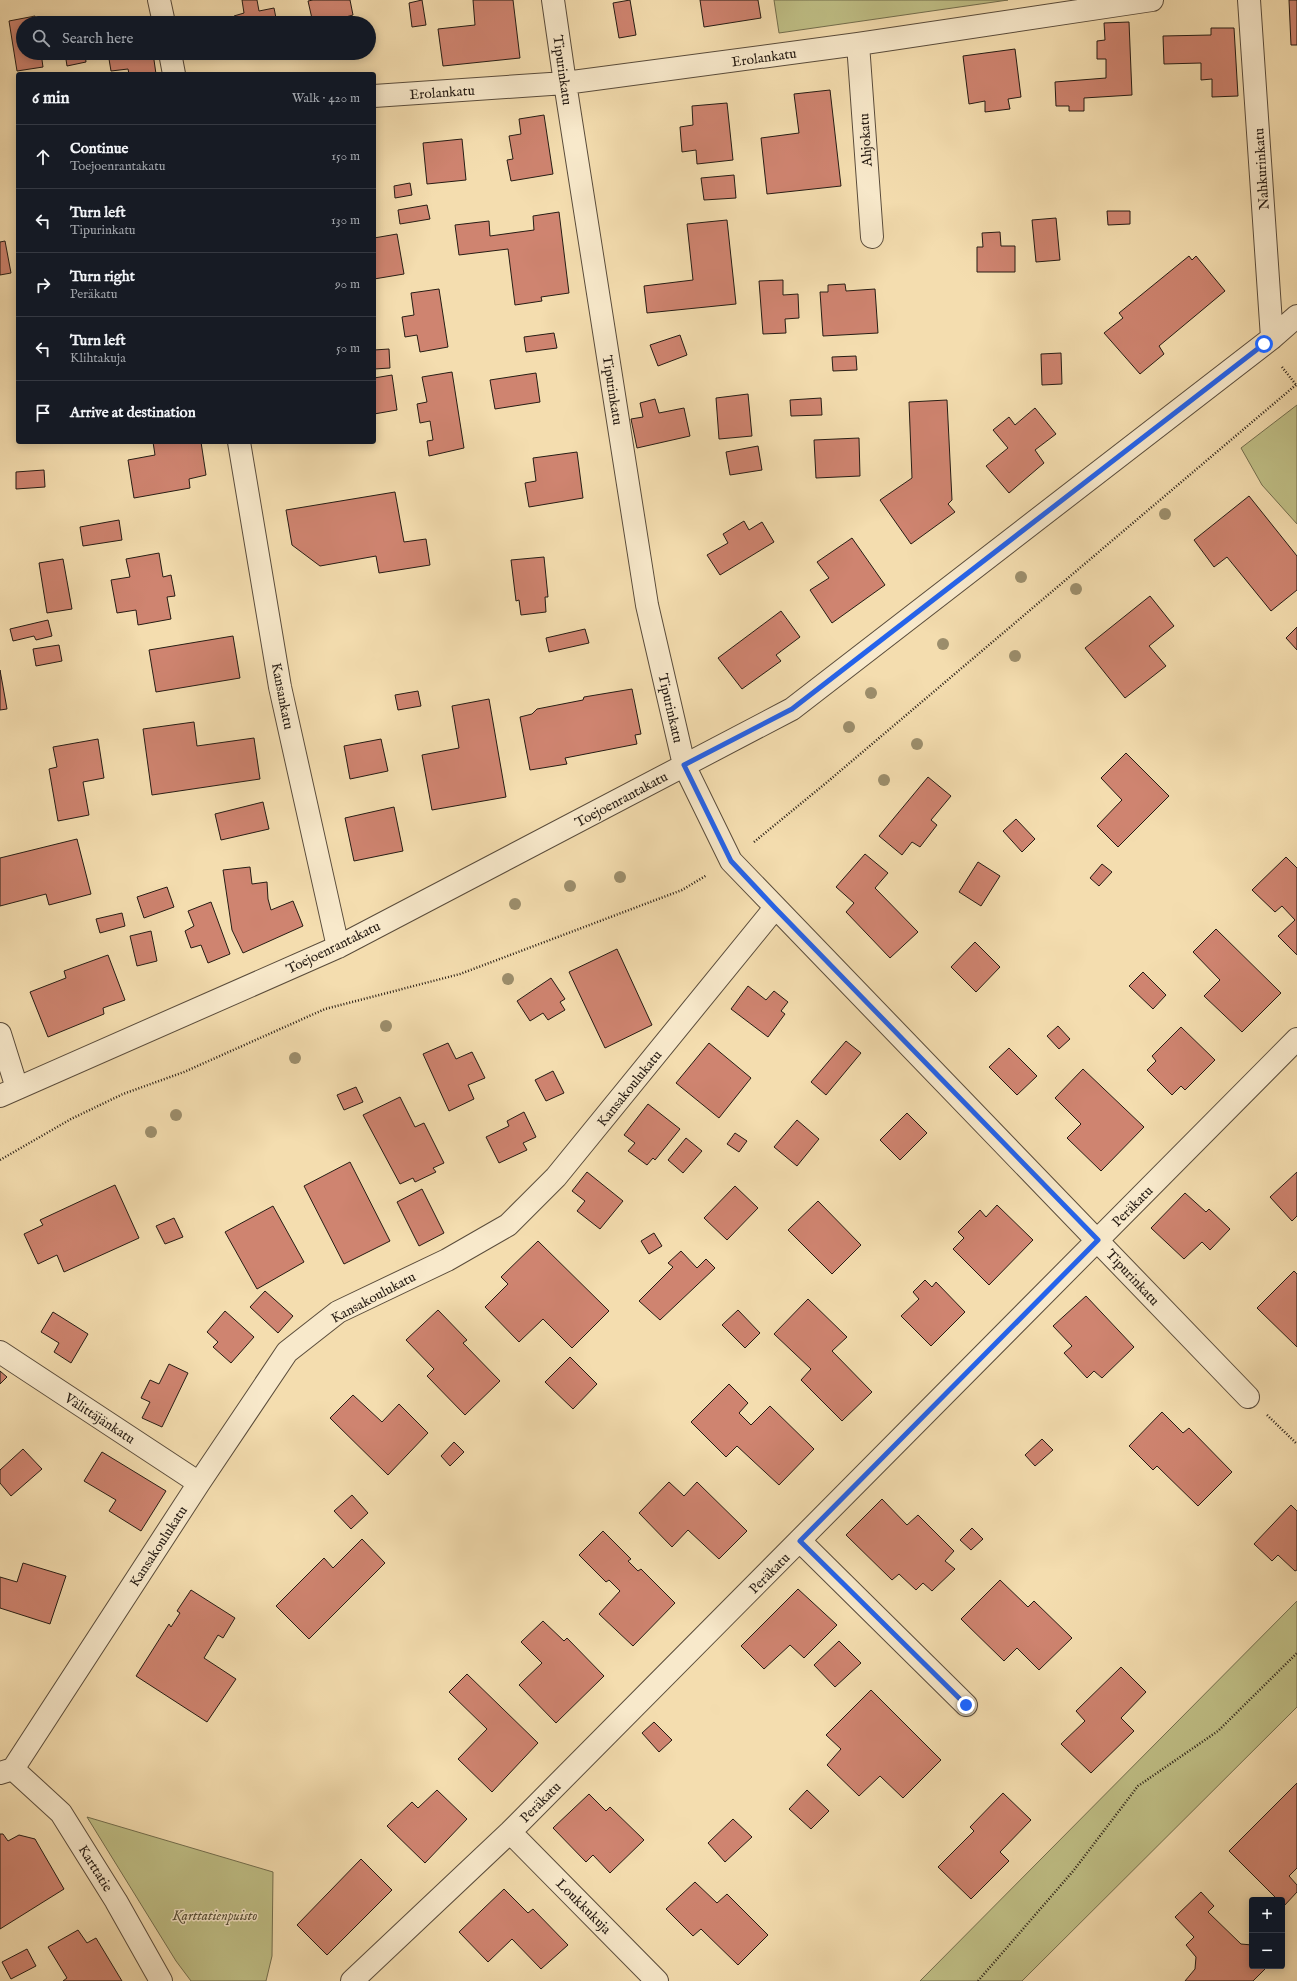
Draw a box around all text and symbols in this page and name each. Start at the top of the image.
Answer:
search box [16,16,376,60]
icon: search [30,27,52,49]
text: Search here [62,29,133,48]
street label: Tipurinkatu [548,34,576,106]
street label: Erolankatu [731,45,798,71]
street label: Erolankatu [409,82,475,104]
text: 6 min [32,88,70,109]
text: Walk · 420 m [292,90,360,107]
street label: Ahjokatu [855,113,877,168]
street label: Nahkurinkatu [1250,127,1274,210]
text: Continue [70,139,128,158]
icon: ahead [32,146,54,168]
text: 150 m [331,148,360,165]
text: Toejoenrantakatu [70,158,165,175]
text: Turn left [70,203,126,222]
icon: left [32,210,54,232]
text: 130 m [331,212,360,229]
text: Tipurinkatu [70,222,136,239]
text: Turn right [70,267,135,286]
icon: right [32,274,54,296]
text: 90 m [335,276,360,293]
text: Peräkatu [70,286,117,303]
text: Turn left [70,331,126,350]
route start [1255,335,1273,353]
icon: left [32,338,54,360]
text: 50 m [336,340,360,357]
text: Klihtakuja [70,350,126,367]
street label: Tipurinkatu [598,354,626,426]
icon: arrive [32,402,54,424]
text: Arrive at destination [70,403,196,422]
street label: Kansankatu [267,661,297,731]
street label: Tipurinkatu [653,672,687,745]
street label: Toejoenrantakatu [572,768,671,832]
street label: Toejoenrantakatu [283,917,384,979]
street label: Kansakoulukatu [593,1047,666,1131]
street label: Peräkatu [1108,1182,1157,1231]
street label: Tipurinkatu [1102,1246,1163,1310]
street label: Kansakoulukatu [328,1268,419,1328]
street label: Välittäjänkatu [60,1389,138,1448]
street label: Kansakoulukatu [126,1502,192,1591]
street label: Peräkatu [745,1549,794,1598]
route end [957,1696,975,1714]
street label: Peräkatu [516,1778,565,1827]
street label: Karttatie [74,1842,117,1896]
street label: Loukkukuja [552,1875,616,1939]
map controls [1249,1897,1285,1969]
button: + [1249,1897,1285,1933]
park label: Karttatienpuisto [172,1907,257,1925]
button: − [1249,1933,1285,1969]

